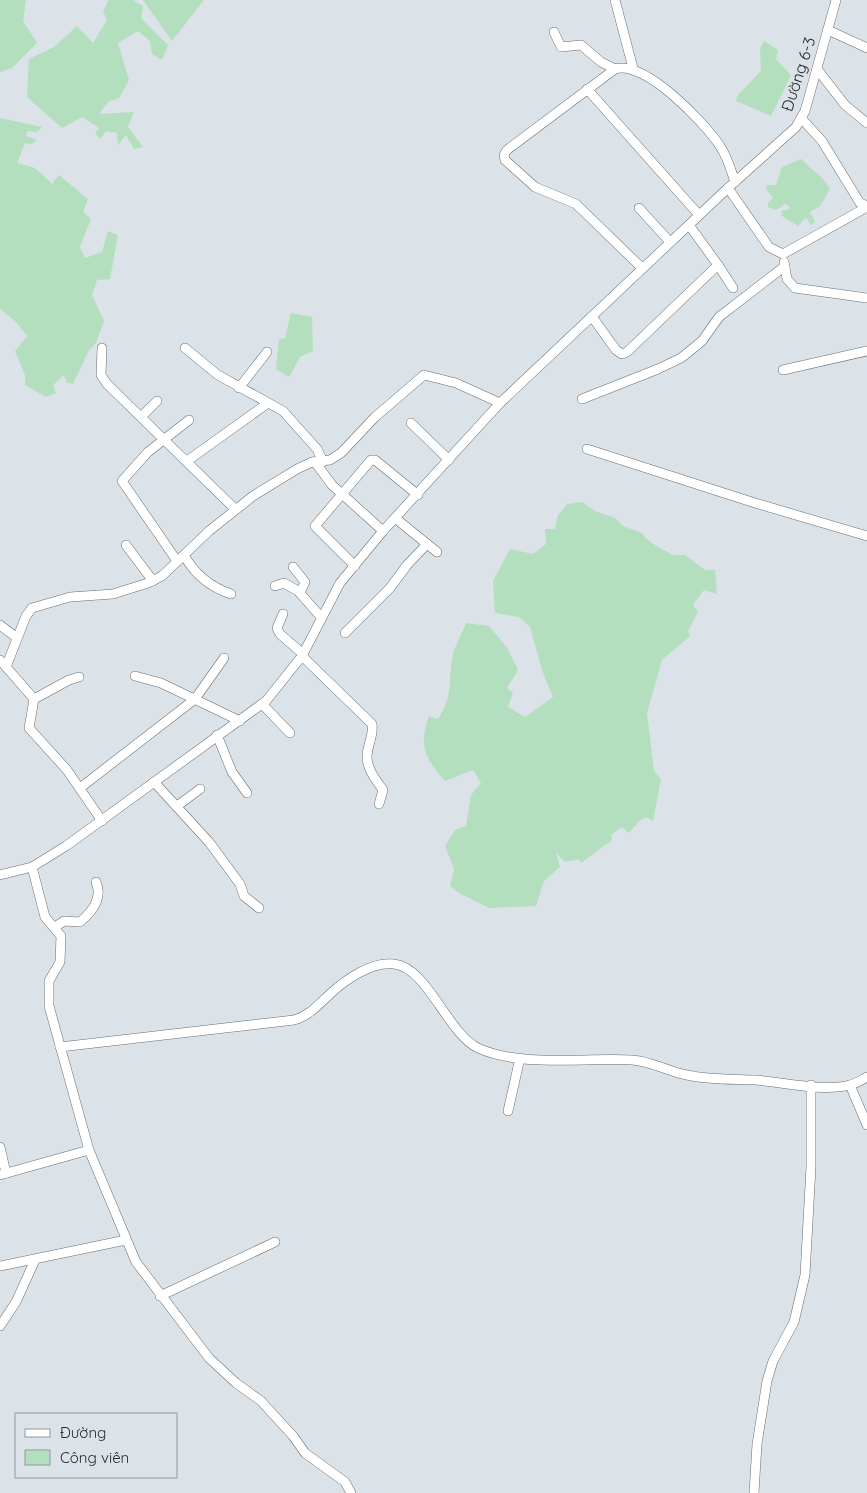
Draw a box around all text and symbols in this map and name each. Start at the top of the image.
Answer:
street label: Đường 6-3 [777,34,819,114]
legend [15,1413,178,1478]
text: Đường [60,1423,106,1442]
text: Công viên [60,1448,129,1467]

